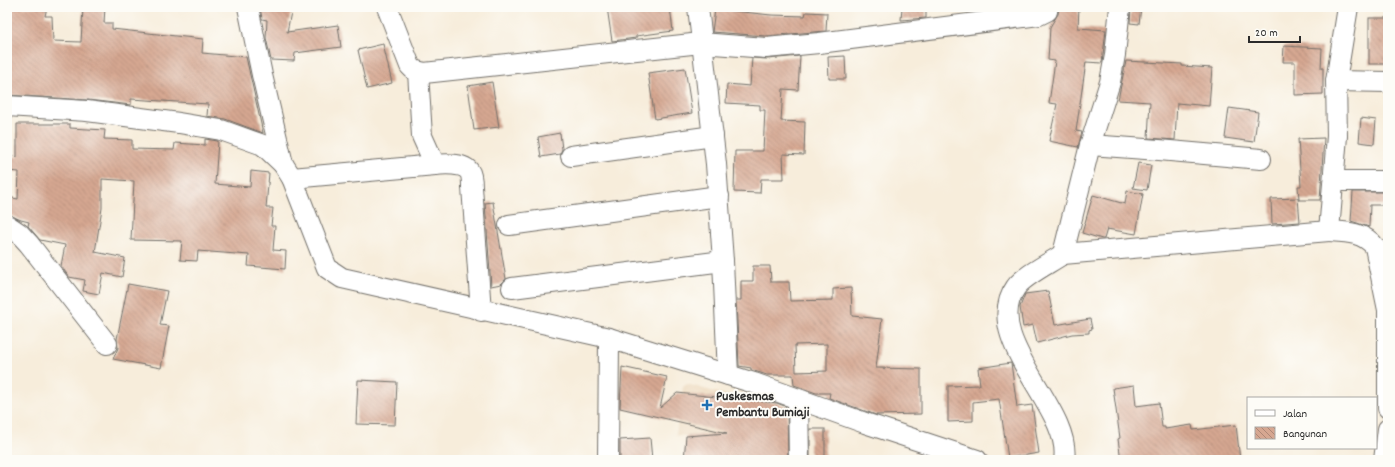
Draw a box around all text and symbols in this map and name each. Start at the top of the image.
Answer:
scale bar [1249,18,1300,44]
text: 20 m [1255,25,1278,42]
place label: Puskesmas Pembantu Bumiaji [716,387,810,423]
legend [1247,397,1377,449]
marker: Puskesmas Pembantu Bumiaji [701,399,713,411]
text: Jalan [1283,406,1307,423]
text: Bangunan [1283,426,1327,443]

